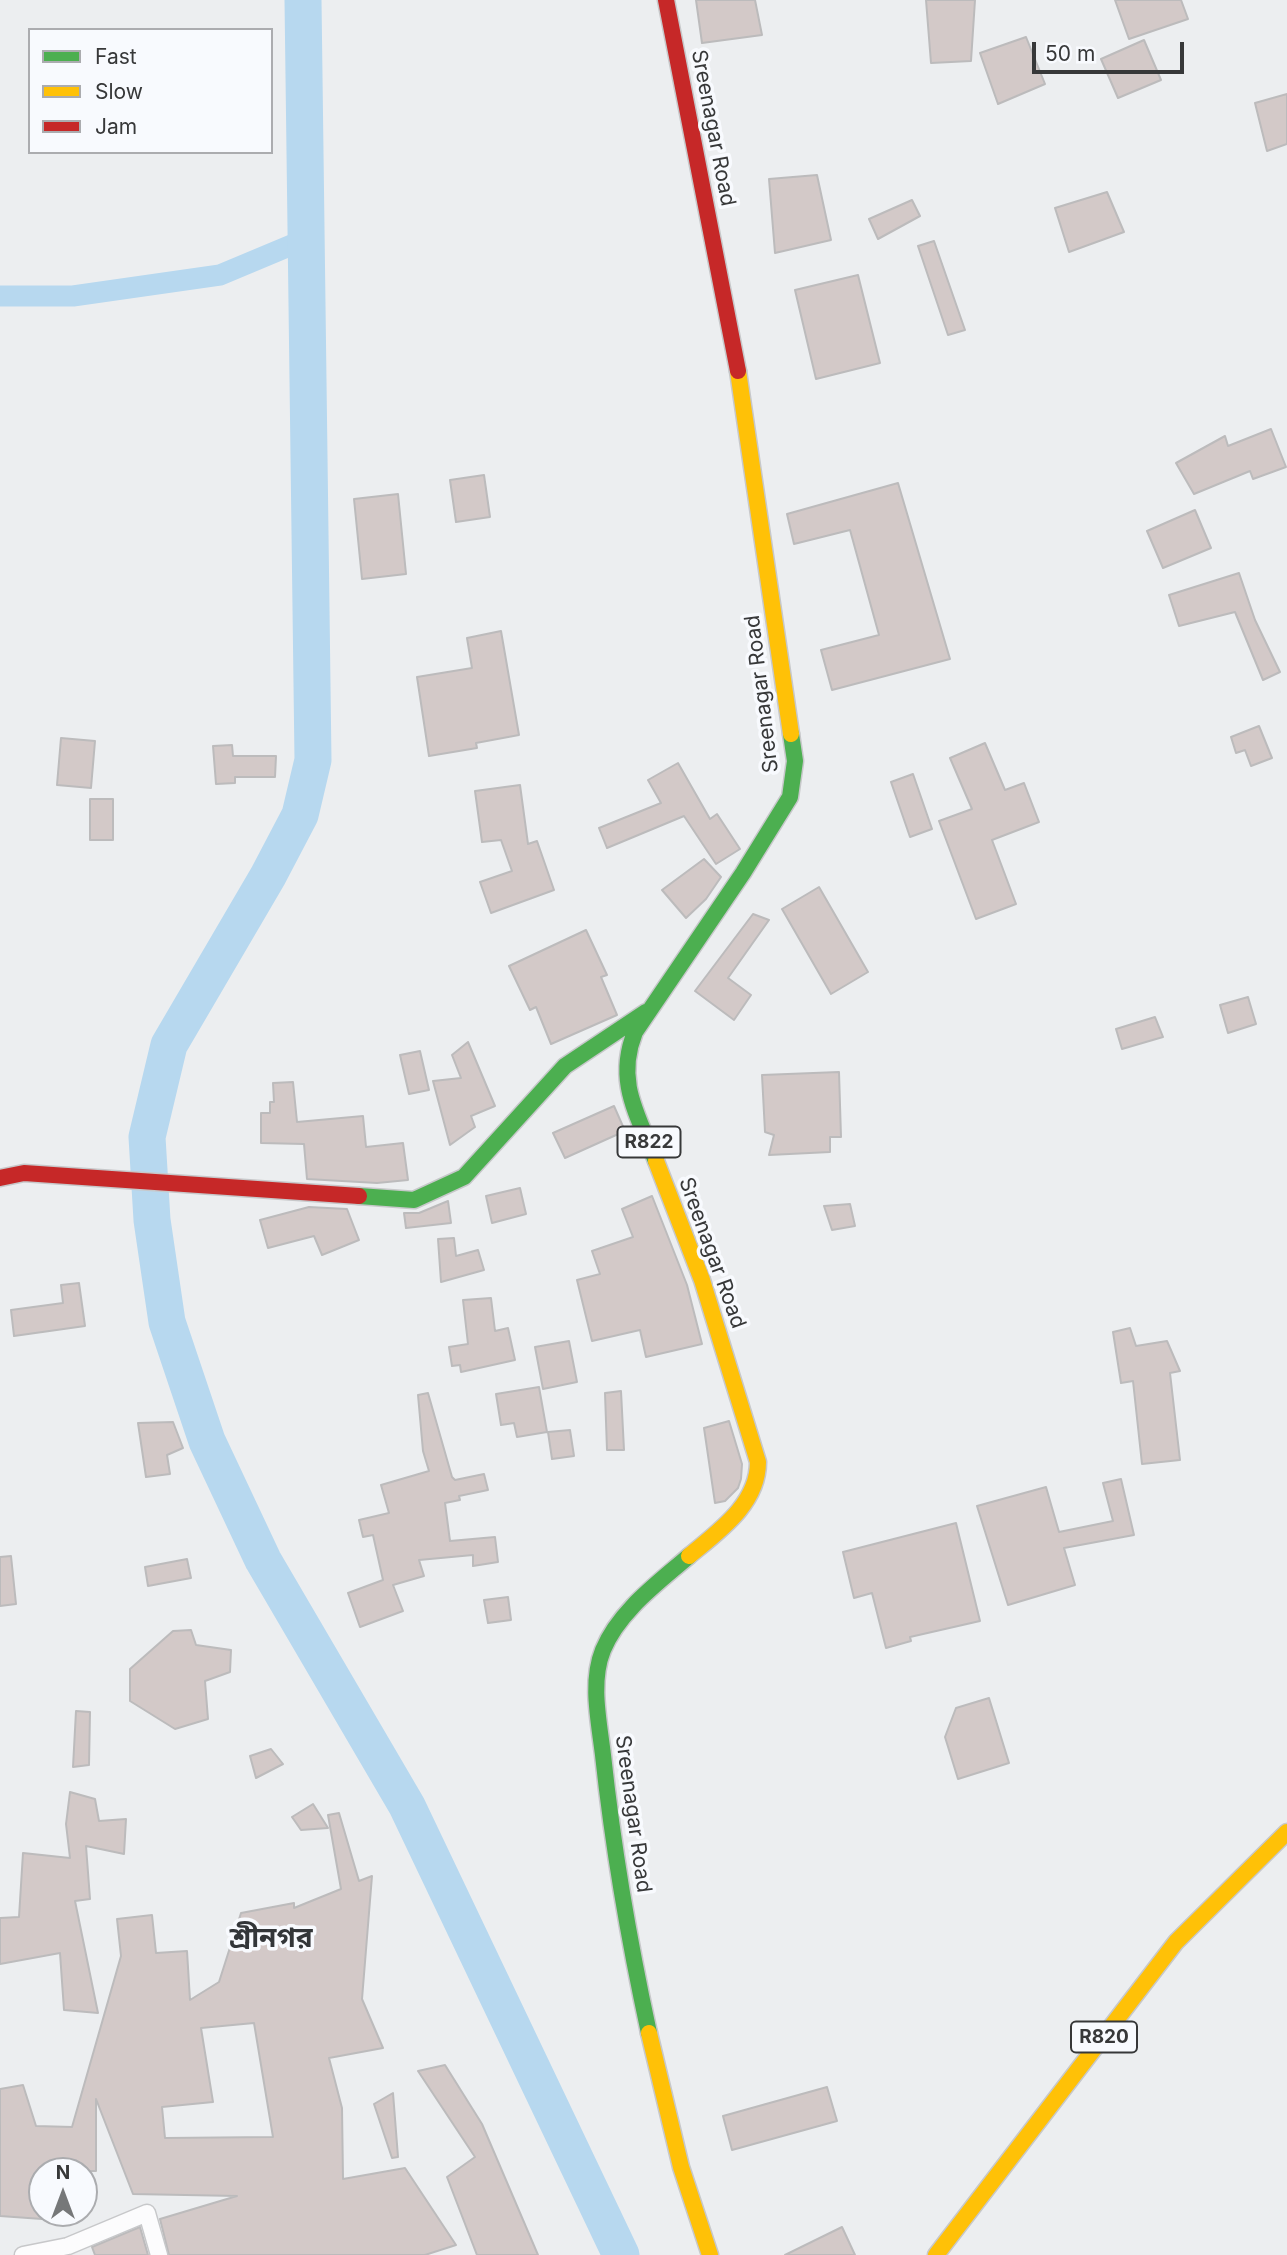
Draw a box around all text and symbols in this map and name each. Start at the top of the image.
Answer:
legend [28,28,273,154]
scale bar [1035,28,1187,72]
text: 50 m [1045,41,1095,66]
text: Fast [95,44,137,69]
street label: Sreenagar Road [685,48,741,208]
text: Slow [95,79,143,104]
text: Jam [95,114,137,139]
street label: Sreenagar Road [740,614,784,774]
road number: R822 [618,1126,680,1158]
street label: Sreenagar Road [673,1174,751,1332]
street label: Sreenagar Road [609,1734,657,1894]
district label: শ্রীনগর [229,1922,313,1956]
road number: R820 [1071,2022,1137,2052]
north arrow [28,2157,98,2227]
text: N [56,2161,70,2184]

